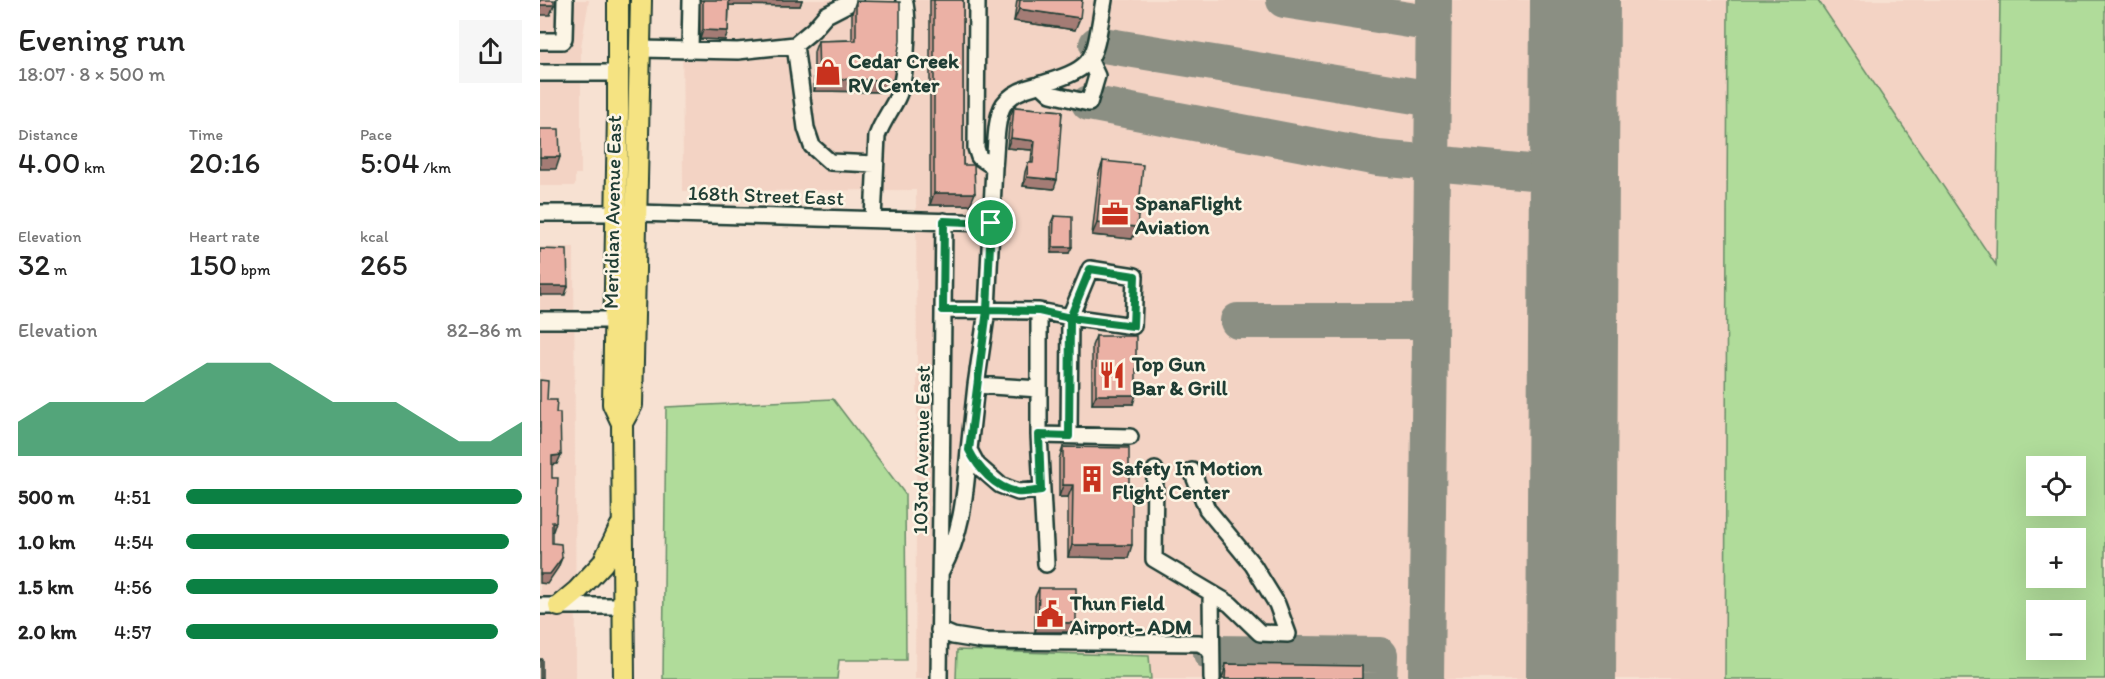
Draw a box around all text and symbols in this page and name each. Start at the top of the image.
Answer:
text: Evening run [18,20,185,59]
button: share [459,20,522,83]
place label: Cedar Creek RV Center [848,48,960,97]
shop icon: Cedar Creek RV Center [813,57,843,87]
text: 18:07 · 8 × 500 m [18,62,165,86]
street label: Meridian Avenue East [598,115,626,309]
text: Distance [18,125,78,144]
text: Time [189,125,223,144]
text: Pace [360,125,392,144]
text: 4.00 [18,144,80,181]
text: 20:16 [189,144,260,181]
text: 5:04 [360,144,420,181]
text: km [80,158,105,177]
text: /km [420,158,451,177]
street label: 168th Street East [688,180,845,210]
place label: SpanaFlight Aviation [1134,190,1242,239]
pin [965,197,1016,248]
office icon: SpanaFlight Aviation [1100,199,1130,229]
icon: arrive [974,206,1007,239]
text: Elevation [18,227,82,246]
text: Heart rate [189,227,260,246]
text: kcal [360,227,388,246]
text: 32 [18,246,50,283]
text: 150 [189,246,237,283]
text: 265 [360,246,407,283]
text: m [50,260,67,279]
text: bpm [237,260,270,279]
text: Elevation [18,318,97,342]
text: 82–86 m [447,318,522,342]
place label: Top Gun Bar & Grill [1131,351,1229,400]
restaurant icon: Top Gun Bar & Grill [1097,360,1127,390]
street label: 103rd Avenue East [907,365,935,535]
place label: Safety In Motion Flight Center [1112,455,1263,505]
map controls [2026,456,2086,660]
button: locate [2026,456,2086,516]
building icon: Safety In Motion Flight Center [1077,464,1107,494]
text: 500 m [18,485,74,509]
text: 4:51 [114,485,151,509]
button: + [2026,528,2086,588]
text: 1.0 km [18,530,75,554]
text: 4:54 [114,530,153,554]
text: 1.5 km [18,575,74,599]
text: 4:56 [114,575,152,599]
place label: Thun Field Airport- ADM [1069,590,1192,640]
public building icon: Thun Field Airport- ADM [1035,599,1065,629]
button: − [2026,600,2086,660]
text: 2.0 km [18,620,77,644]
text: 4:57 [114,620,151,644]

